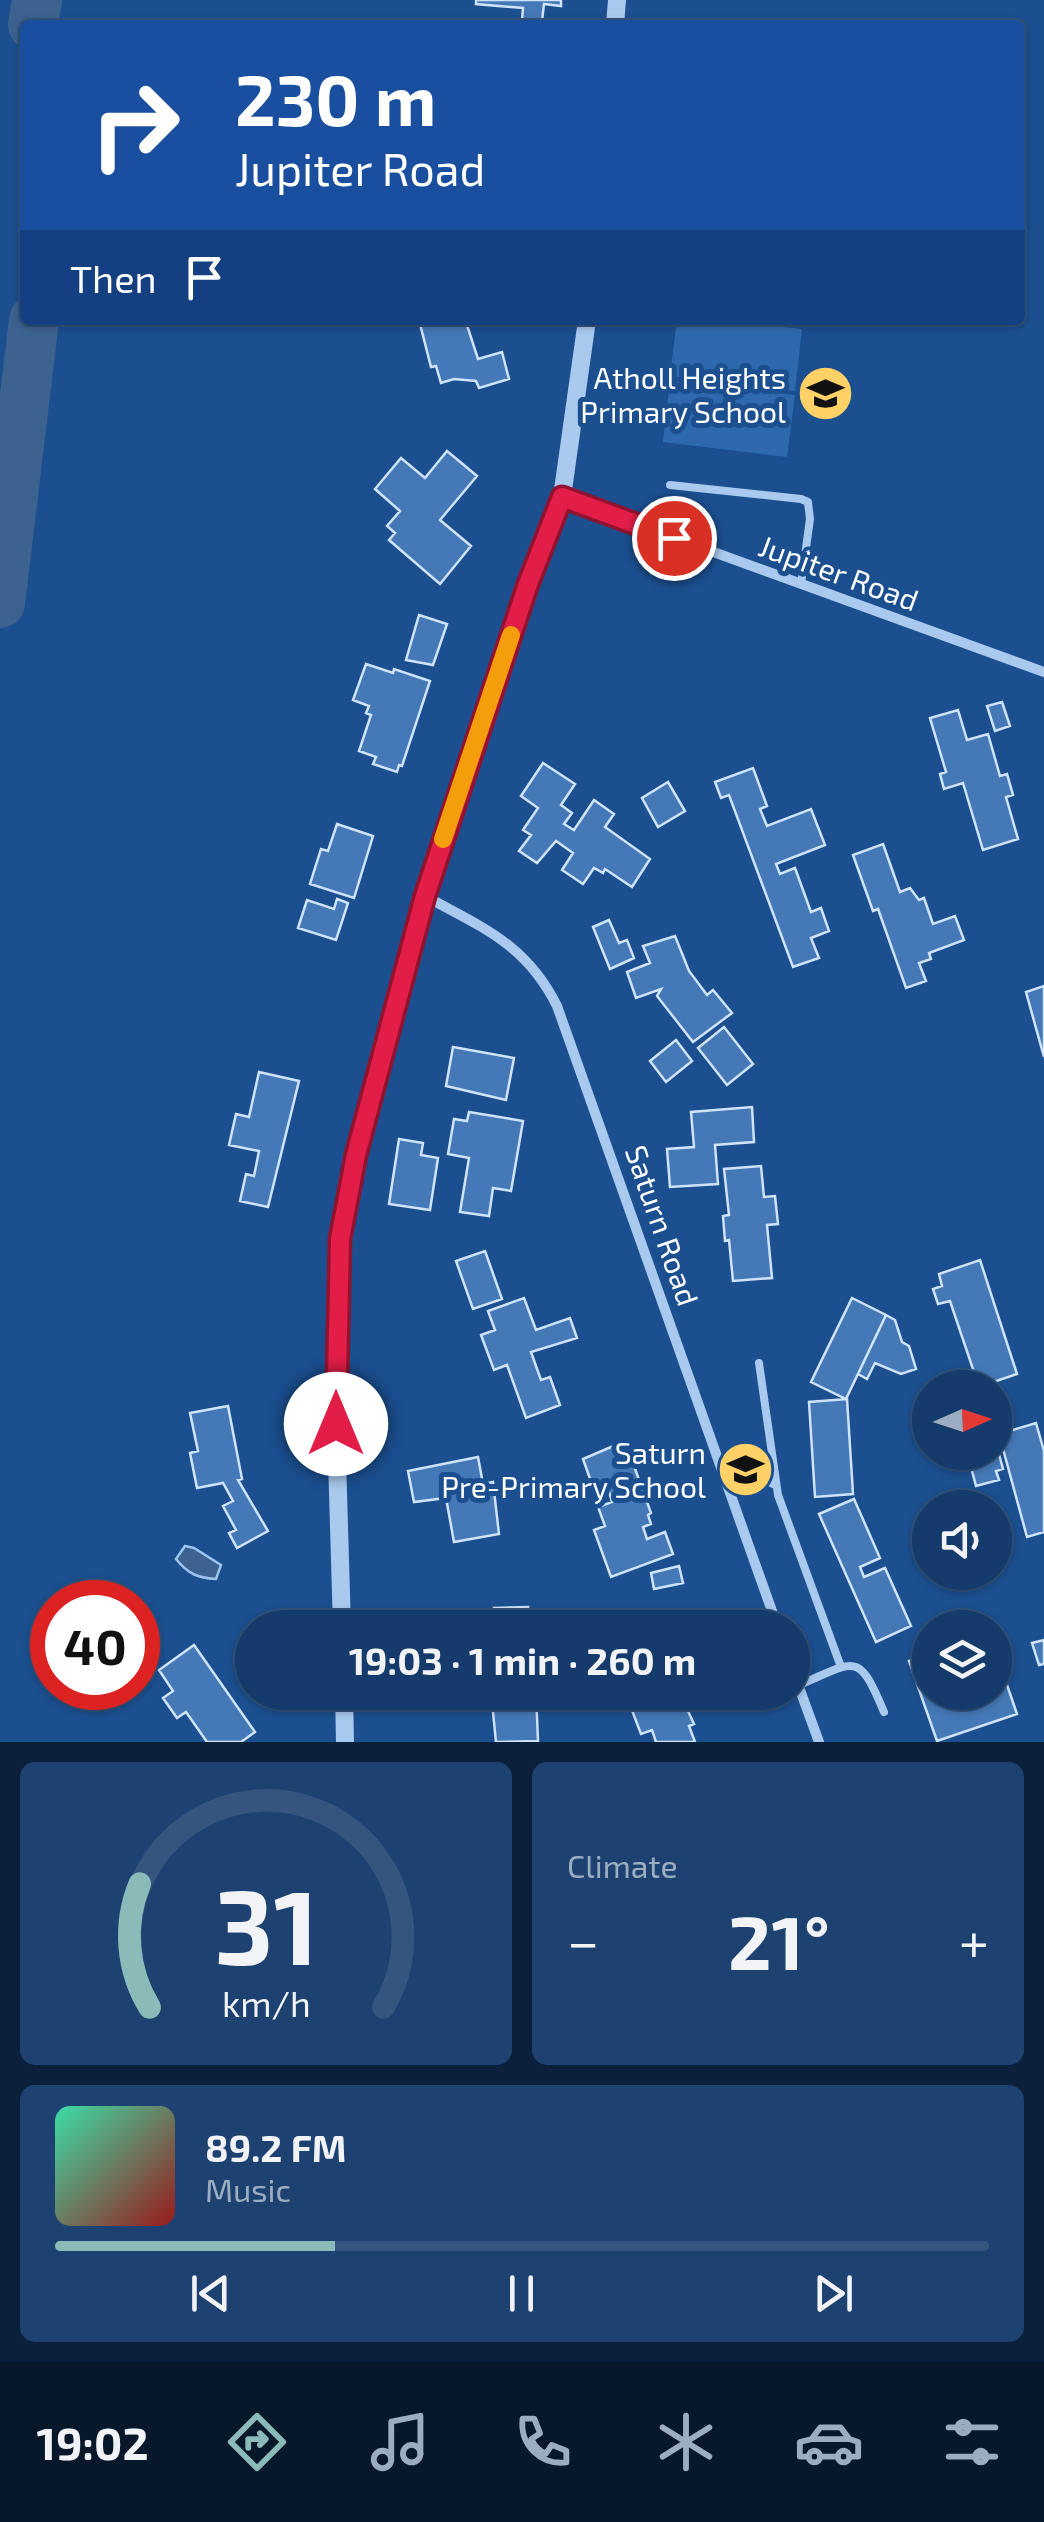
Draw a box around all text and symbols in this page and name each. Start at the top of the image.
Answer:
text: 230 m [235,56,436,140]
icon: right [70,60,200,190]
text: Jupiter Road [235,141,485,195]
icon: arrive [177,250,232,305]
text: Then [70,255,157,301]
place label: Atholl Heights Primary School [580,359,786,429]
school or university icon: Atholl Heights Primary School [795,364,855,424]
pin [632,496,717,581]
icon: arrive [647,511,702,566]
street label: Jupiter Road [754,527,924,617]
street label: Saturn Road [619,1140,707,1310]
north arrow [912,1370,1012,1470]
map controls [912,1370,1012,1710]
position arrow [284,1372,388,1476]
place label: Saturn Pre-Primary School [441,1434,706,1504]
school or university icon: Saturn Pre-Primary School [715,1439,775,1499]
button: sound [912,1490,1012,1590]
speed limit sign: 40 [30,1580,160,1710]
button: layers [912,1610,1012,1710]
text: 19:03 · 1 min · 260 m [349,1637,696,1683]
text: Climate [567,1846,678,1884]
text: 31 [214,1861,318,1986]
text: 21° [728,1895,830,1985]
text: − [567,1907,599,1973]
text: + [959,1907,989,1973]
text: km/h [222,1981,310,2024]
text: 89.2 FM [205,2124,347,2170]
text: Music [205,2170,291,2208]
icon: previous [183,2266,238,2321]
icon: pause [494,2266,549,2321]
icon: next [806,2266,861,2321]
icon: directions [222,2407,292,2477]
icon: music [365,2407,435,2477]
icon: phone [508,2407,578,2477]
icon: climate [651,2407,721,2477]
icon: car [794,2407,864,2477]
icon: filters [937,2407,1007,2477]
text: 19:02 [37,2415,149,2469]

